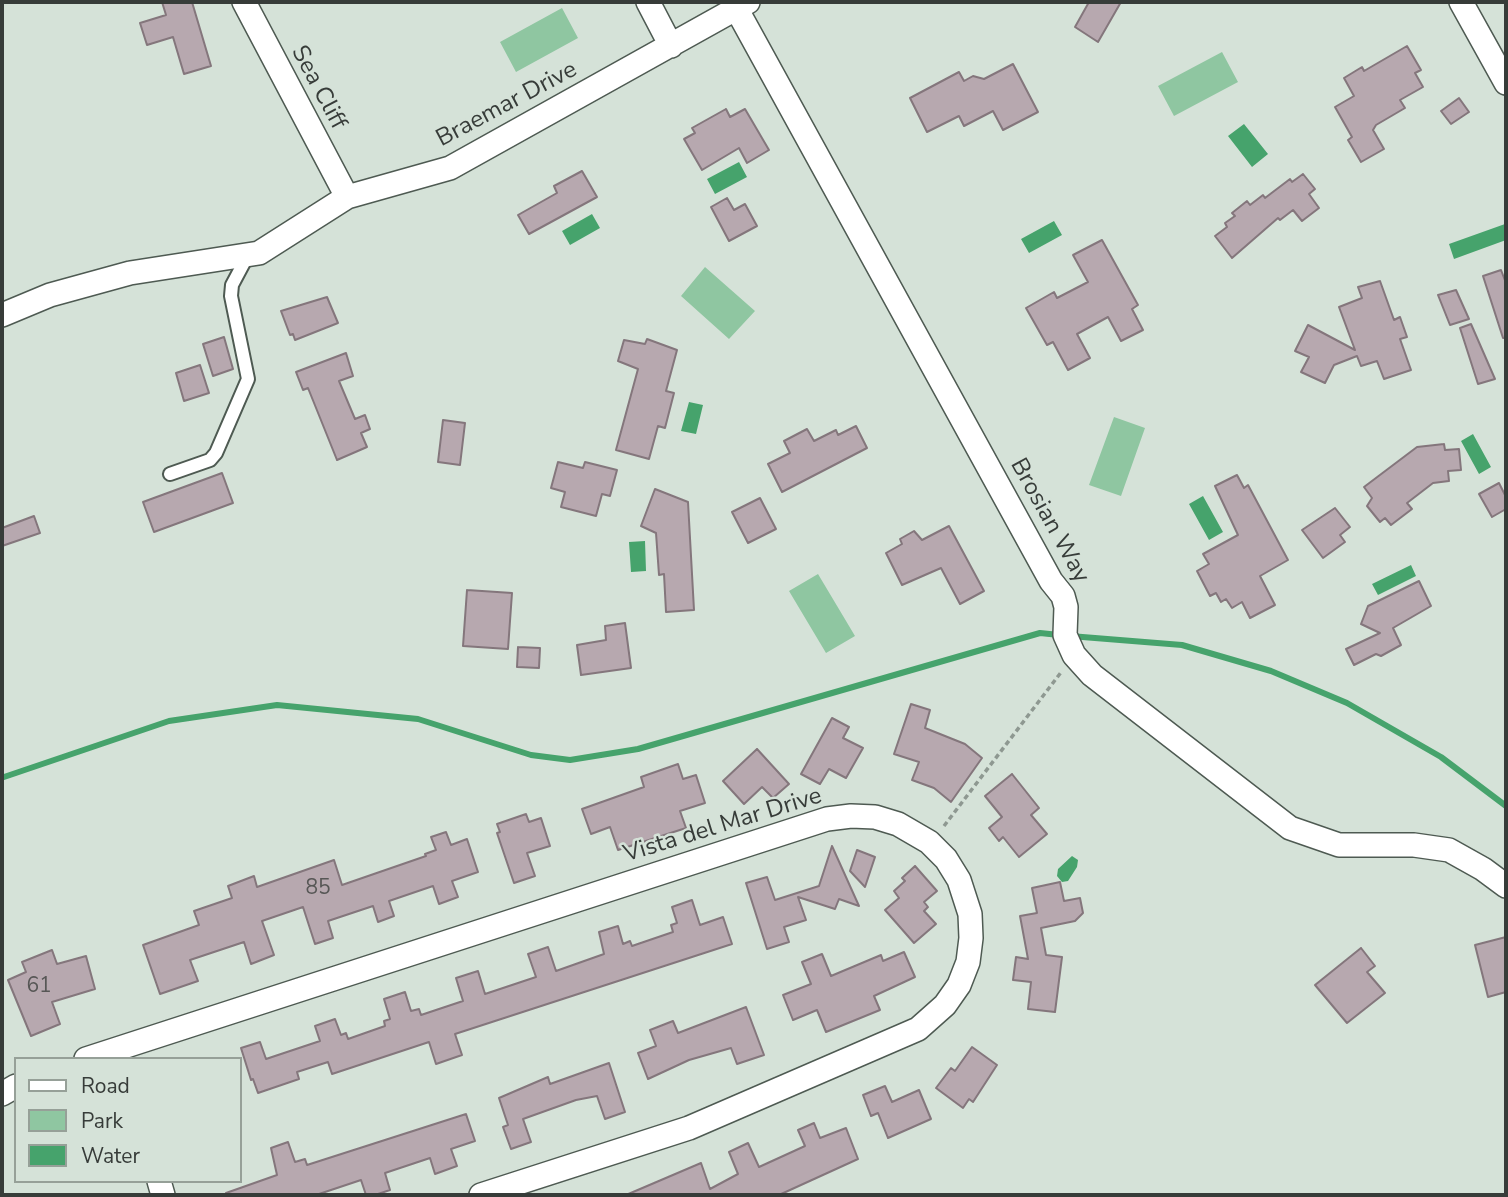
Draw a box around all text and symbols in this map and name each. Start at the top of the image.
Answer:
street label: Sea Cliff [284,41,352,135]
street label: Braemar Drive [432,56,582,154]
street label: Brosian Way [1003,454,1095,588]
street label: Vista del Mar Drive [620,782,826,870]
house number: 85 [305,876,331,902]
house number: 61 [26,974,52,1000]
legend [14,1057,242,1183]
text: Road [81,1072,130,1100]
text: Park [81,1107,123,1135]
text: Water [81,1142,140,1170]

